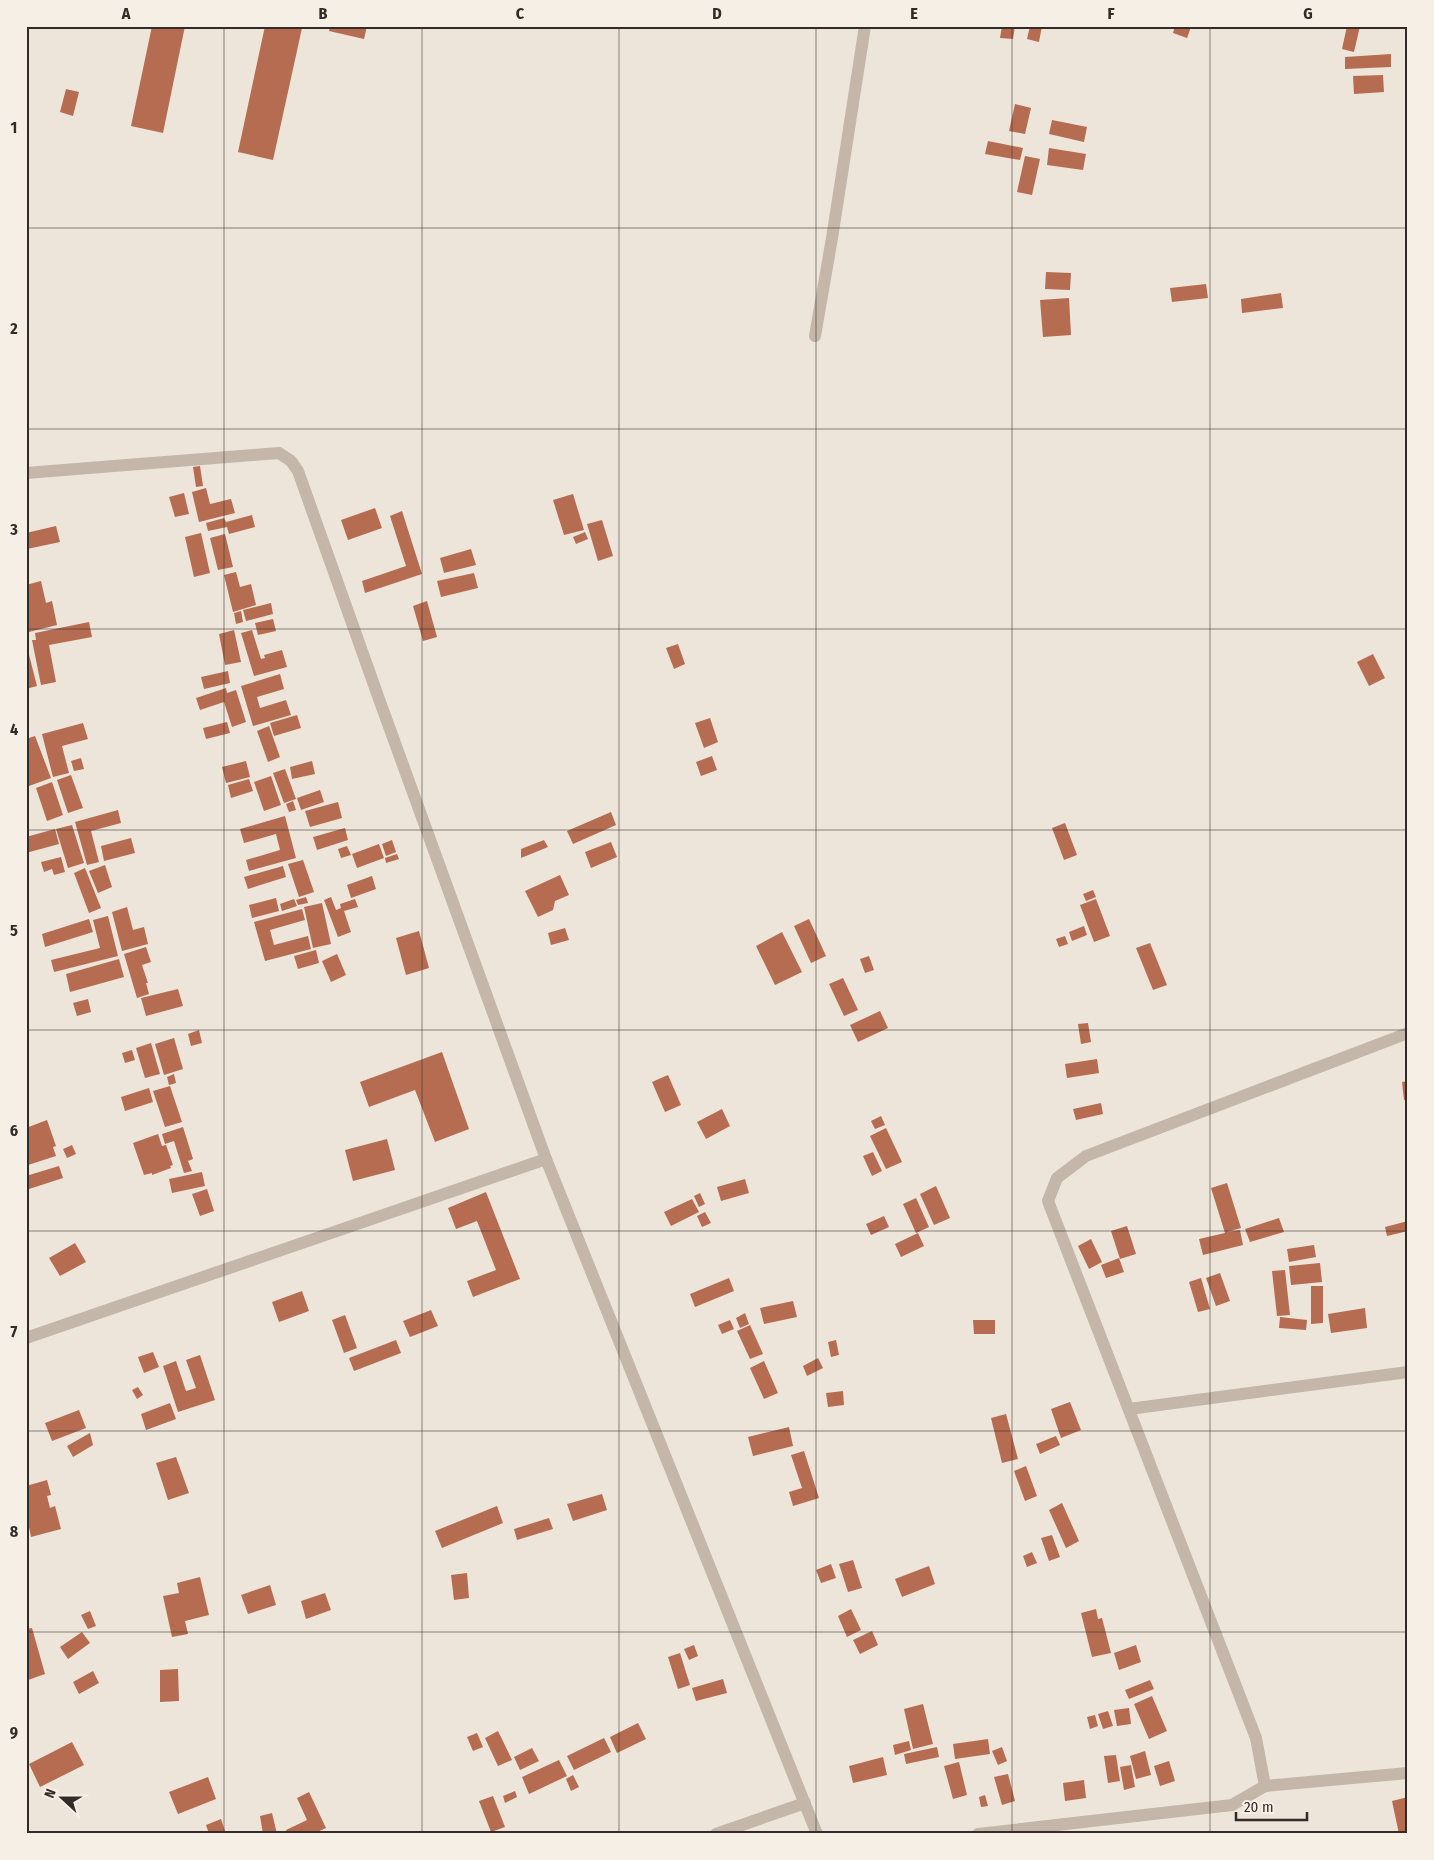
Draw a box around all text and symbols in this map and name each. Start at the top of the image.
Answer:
text: A [121,4,131,23]
text: B [319,4,328,23]
text: C [516,4,525,23]
text: D [712,4,722,23]
text: E [910,4,918,23]
text: F [1107,4,1115,23]
text: G [1303,4,1313,23]
text: 1 [11,118,17,137]
text: 2 [9,319,18,338]
text: 3 [9,520,18,539]
text: 4 [10,720,18,739]
text: 5 [10,921,18,940]
text: 6 [10,1121,18,1140]
text: 7 [11,1322,18,1341]
text: 8 [10,1522,19,1541]
text: 9 [10,1723,18,1742]
north arrow [38,1772,88,1822]
text: N [41,1787,60,1800]
scale bar [1236,1790,1308,1822]
text: 20 m [1244,1798,1274,1816]

